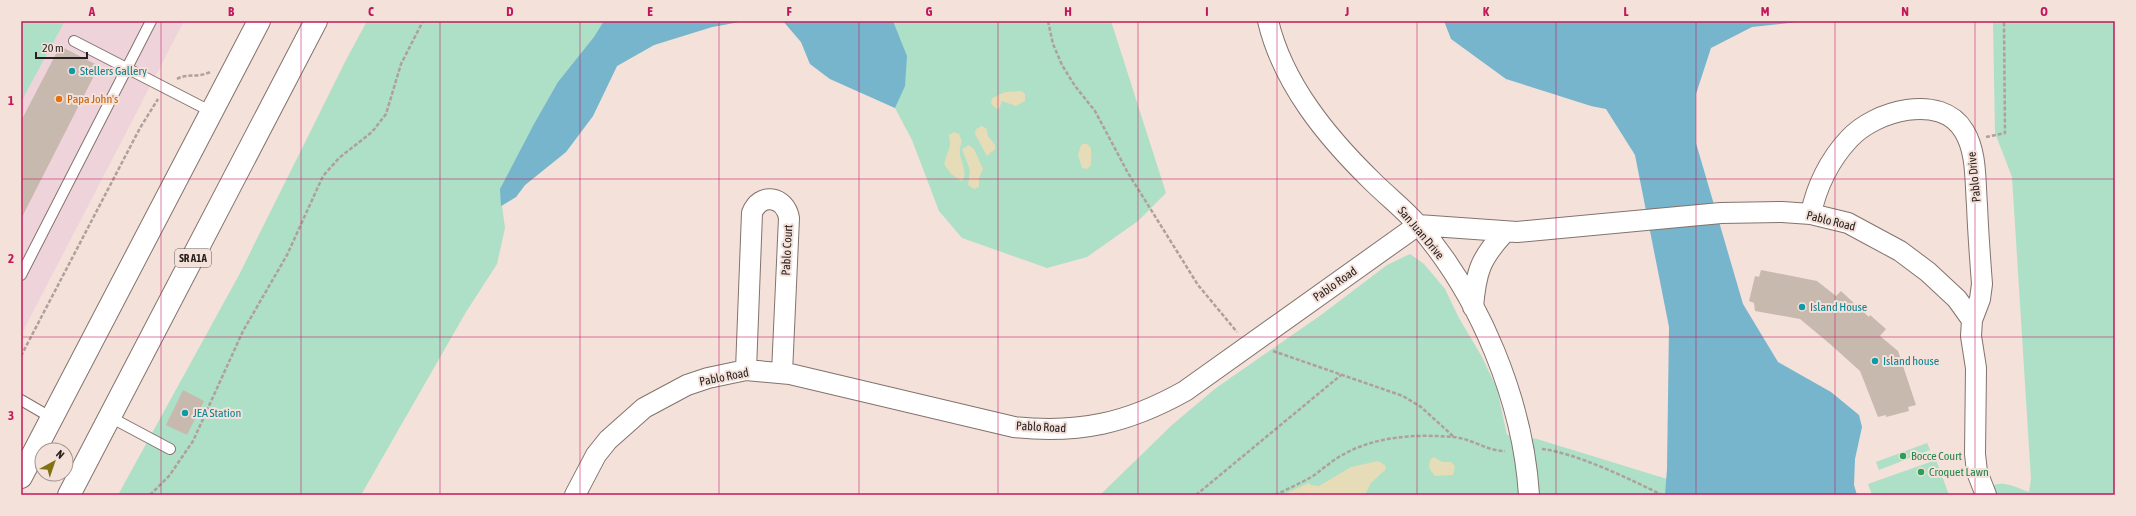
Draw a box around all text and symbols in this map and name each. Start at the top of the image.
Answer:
text: A [88,4,96,19]
text: B [228,4,235,19]
text: C [368,4,374,19]
text: D [506,4,514,19]
text: E [647,4,653,19]
text: F [786,4,792,19]
text: G [926,4,933,19]
text: H [1064,4,1072,19]
text: I [1205,4,1209,19]
text: J [1344,4,1349,19]
text: K [1483,4,1490,19]
text: L [1623,4,1629,19]
text: M [1761,4,1770,19]
text: N [1901,4,1909,19]
text: O [2040,4,2048,19]
scale bar [36,34,87,60]
text: 20 m [42,41,64,55]
place label: Stellers Gallery [80,64,147,78]
marker: Stellers Gallery [67,66,77,76]
place label: Papa John's [67,92,118,106]
text: 1 [8,93,14,108]
marker: Papa John's [54,94,64,104]
street label: Pablo Drive [1964,151,1984,203]
street label: San Juan Drive [1395,204,1447,262]
street label: Pablo Road [1805,208,1857,234]
street label: Pablo Court [779,224,795,276]
road number: SR A1A [175,249,211,267]
text: 2 [8,251,14,266]
street label: Pablo Road [1310,264,1360,304]
place label: Island House [1810,300,1867,314]
marker: Island House [1797,302,1807,312]
place label: Island house [1883,354,1939,368]
marker: Island house [1870,356,1880,366]
street label: Pablo Road [698,365,750,389]
place label: JEA Station [193,406,241,420]
text: 3 [8,408,14,423]
marker: JEA Station [180,408,190,418]
street label: Pablo Road [1016,419,1066,435]
north arrow [34,442,74,482]
text: N [54,448,67,461]
place label: Bocce Court [1911,449,1963,463]
marker: Bocce Court [1898,451,1908,461]
place label: Croquet Lawn [1929,465,1989,479]
marker: Croquet Lawn [1916,467,1926,477]

